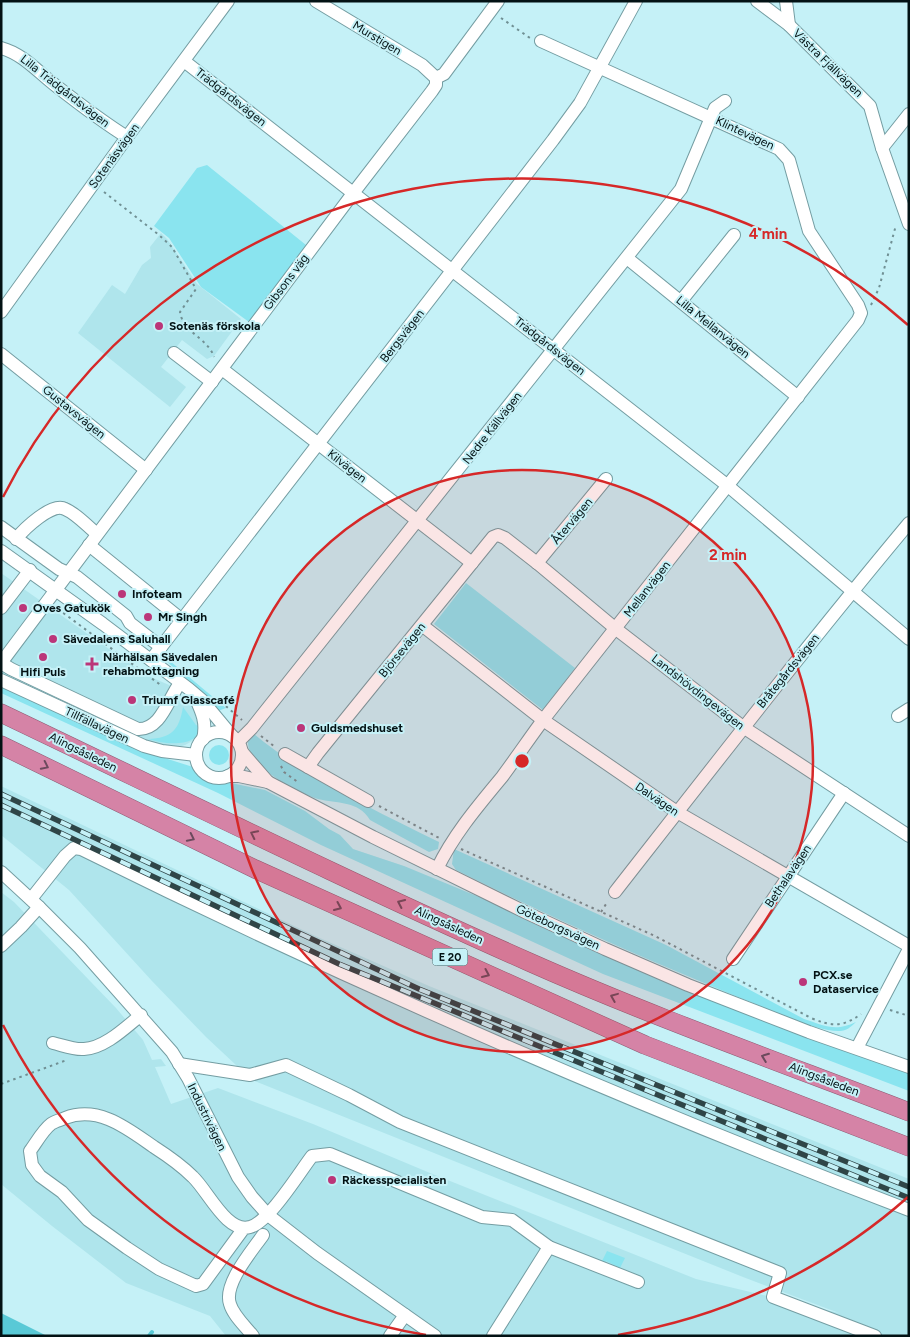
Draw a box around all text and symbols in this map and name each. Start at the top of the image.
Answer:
street label: Murstigen [350,18,404,58]
street label: Västra Fjällvägen [790,26,866,100]
street label: Lilla Trädgårdsvägen [18,52,113,130]
street label: Trädgårdsvägen [193,65,269,129]
street label: Klintevägen [714,113,777,153]
street label: Sotenäsvägen [86,121,142,191]
text: 4 min [749,225,787,243]
street label: Gibsons väg [261,251,311,313]
street label: Lilla Mellanvägen [673,293,753,361]
street label: Bergsvägen [377,307,427,365]
street label: Trädgårdsvägen [512,314,588,378]
place label: Sotenäs förskola [169,319,260,333]
marker: Sotenäs förskola [153,320,165,332]
street label: Gustavsvägen [40,383,108,442]
street label: Nedre Källvägen [459,389,525,467]
street label: Kilvägen [325,447,369,486]
street label: Återvägen [549,495,596,547]
text: 2 min [709,546,747,564]
street label: Mellanvägen [621,558,673,620]
place label: Infoteam [132,587,182,601]
marker: Infoteam [116,588,128,600]
place label: Oves Gatukök [33,601,111,615]
marker: Oves Gatukök [17,602,29,614]
place label: Mr Singh [158,610,207,624]
marker: Mr Singh [142,611,154,623]
street label: Björsevägen [376,620,428,680]
street label: Bråtegårdsvägen [754,631,822,711]
place label: Sävedalens Saluhall [63,632,171,646]
marker: Sävedalens Saluhall [47,633,59,645]
place label: Närhälsan Sävedalen rehabmottagning [103,650,218,678]
marker: Hifi Puls [37,651,49,663]
street label: Landshövdingevägen [649,651,747,733]
marker: Närhälsan Sävedalen rehabmottagning [85,657,99,671]
place label: Hifi Puls [20,665,66,679]
place label: Triumf Glasscafé [142,693,235,707]
marker: Triumf Glasscafé [126,694,138,706]
street label: Tillfällavägen [63,704,132,746]
place label: Guldsmedshuset [311,721,403,735]
marker: Guldsmedshuset [295,722,307,734]
street label: Alingsåsleden [47,729,120,775]
centre of rings [513,752,531,770]
one-way arrow [40,760,49,771]
street label: Dalvägen [632,779,682,819]
one-way arrow [250,830,259,840]
one-way arrow [186,832,195,842]
street label: Bethalavägen [762,842,814,910]
one-way arrow [397,899,406,910]
one-way arrow [333,900,342,911]
street label: Göteborgsvägen [514,902,602,953]
street label: Alingsåsleden [412,903,486,947]
road number: E 20 [432,949,468,966]
one-way arrow [481,967,490,978]
place label: PCX.se Dataservice [813,968,879,996]
marker: PCX.se Dataservice [797,976,809,988]
one-way arrow [610,993,619,1003]
one-way arrow [761,1053,770,1063]
street label: Alingsåsleden [787,1059,861,1099]
street label: Industrivägen [185,1081,229,1153]
place label: Räckesspecialisten [342,1173,447,1187]
marker: Räckesspecialisten [326,1174,338,1186]

